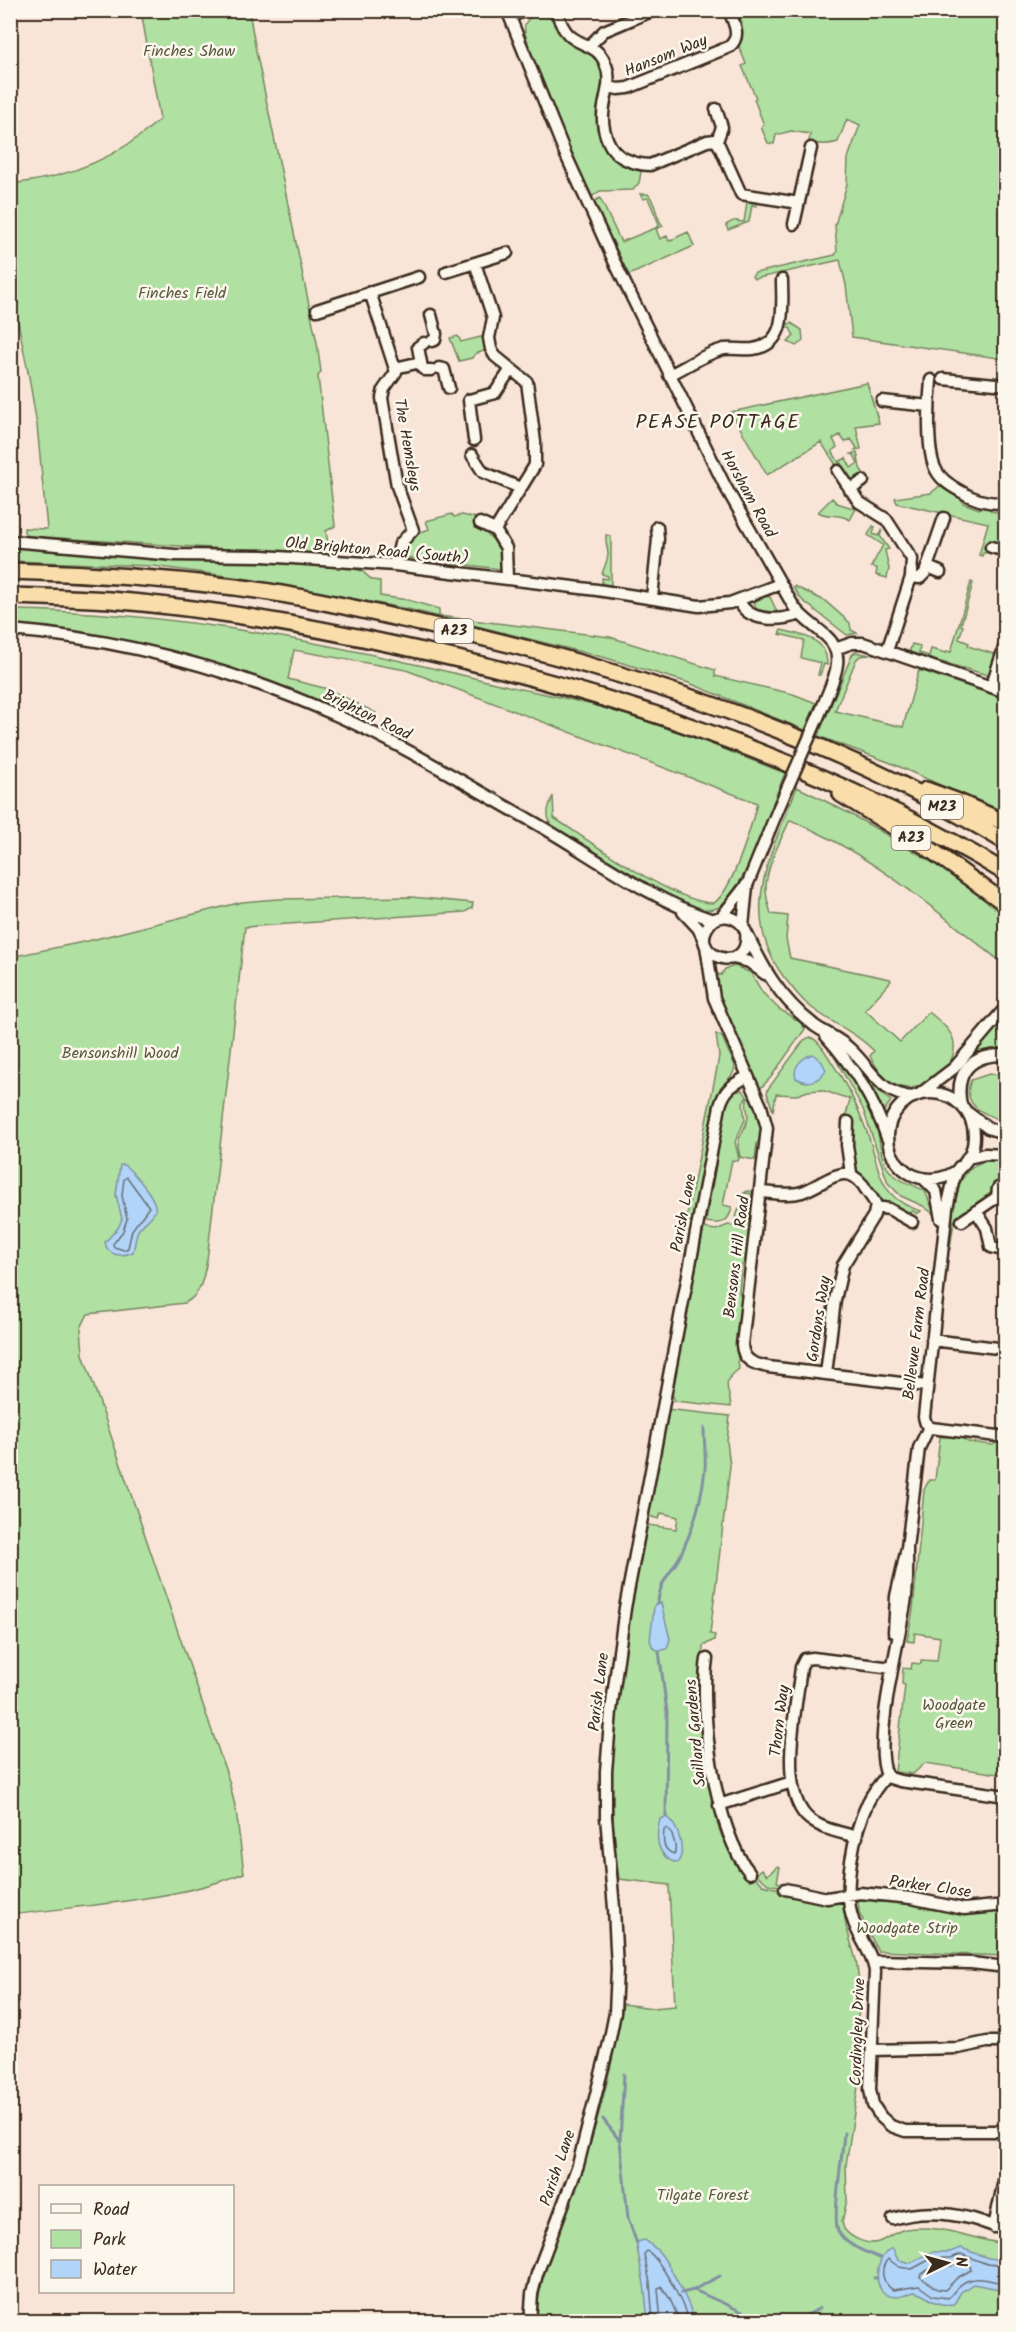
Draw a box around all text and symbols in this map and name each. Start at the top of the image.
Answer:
street label: Hansom Way [621,28,712,84]
park label: Finches Shaw [143,39,235,64]
park label: Finches Field [138,281,227,306]
street label: The Hemsleys [387,397,427,493]
district label: PEASE POTTAGE [635,407,801,439]
street label: Horsham Road [713,445,783,544]
street label: Old Brighton Road (South) [284,531,470,571]
road number: A23 [434,619,474,643]
street label: Brighton Road [318,683,417,748]
road number: M23 [921,795,963,819]
road number: A23 [892,826,930,850]
park label: Bensonshill Wood [62,1041,179,1066]
street label: Parish Lane [664,1172,704,1254]
street label: Bensons Hill Road [717,1194,757,1319]
street label: Bellevue Farm Road [896,1266,938,1401]
street label: Gordons Way [800,1274,838,1364]
street label: Parish Lane [582,1651,616,1733]
street label: Saillard Gardens [679,1678,713,1788]
street label: Thorn Way [763,1683,797,1758]
park label: Woodgate Green [922,1693,986,1736]
street label: Parker Close [887,1869,973,1905]
park label: Woodgate Strip [856,1916,958,1941]
street label: Cordingley Drive [844,1977,872,2087]
street label: Parish Lane [533,2127,583,2209]
park label: Tilgate Forest [657,2183,750,2208]
legend [39,2185,234,2293]
text: Road [93,2196,130,2225]
text: Park [93,2226,126,2255]
north arrow [917,2233,977,2293]
text: Water [93,2256,138,2285]
text: N [948,2256,973,2268]

